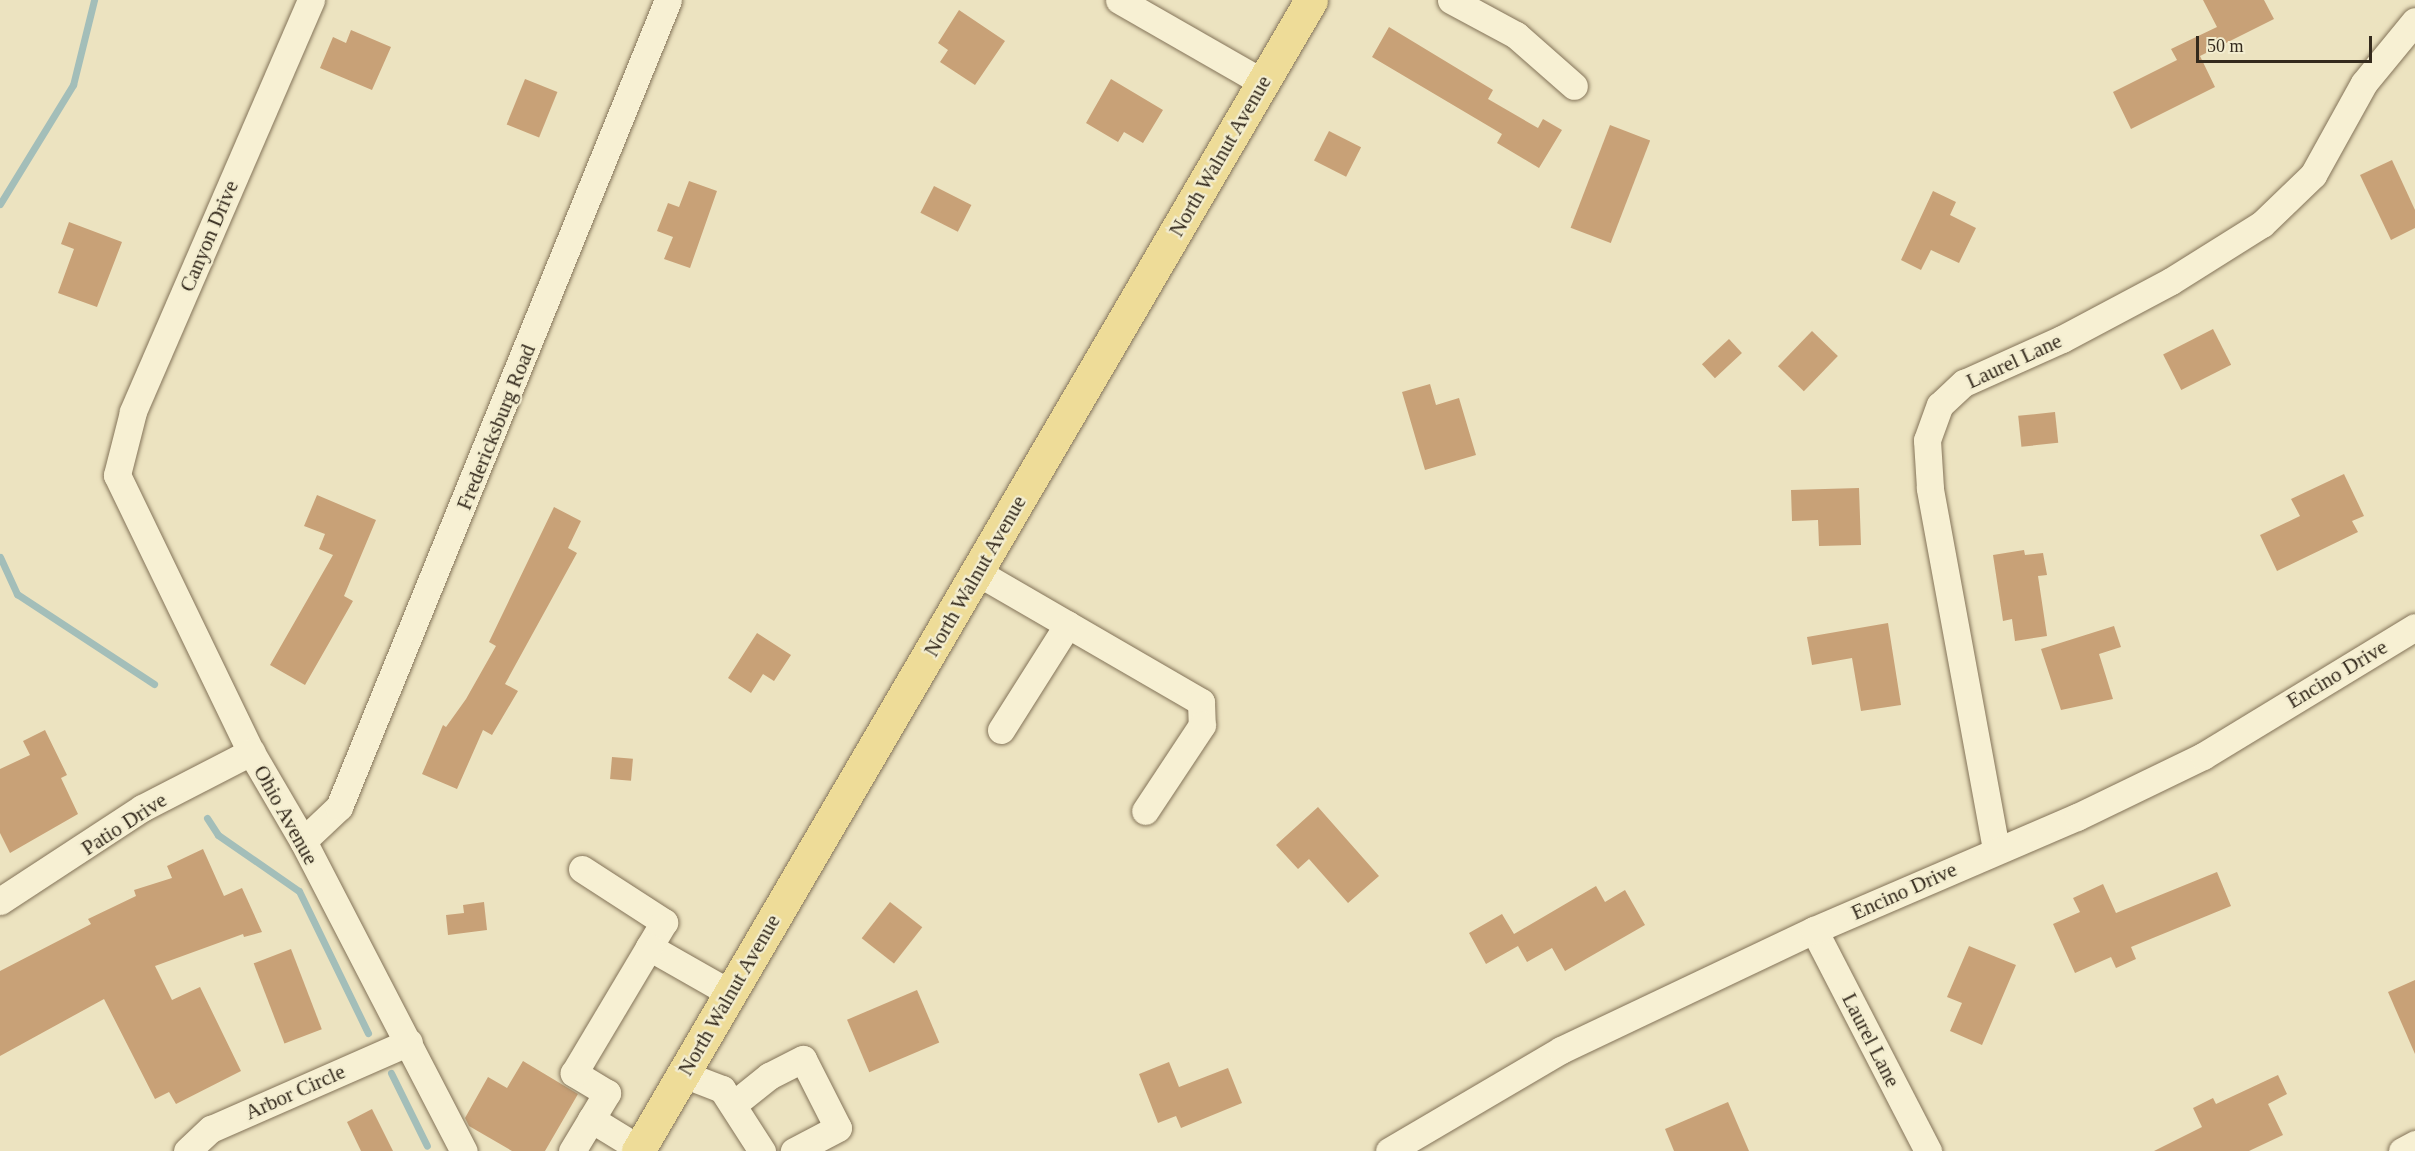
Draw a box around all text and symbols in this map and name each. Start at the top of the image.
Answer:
scale bar [2199,24,2374,62]
text: 50 m [2207,36,2244,56]
street label: North Walnut Avenue [1163,70,1277,242]
street label: Canyon Drive [174,177,244,295]
street label: Laurel Lane [1962,328,2066,394]
street label: Fredericksburg Road [451,341,541,513]
street label: North Walnut Avenue [918,490,1032,662]
street label: Encino Drive [2282,634,2392,714]
street label: Ohio Avenue [248,760,324,870]
street label: Patio Drive [77,787,171,861]
street label: Encino Drive [1847,857,1961,925]
street label: North Walnut Avenue [672,909,786,1081]
street label: Laurel Lane [1837,989,1905,1091]
street label: Arbor Circle [241,1059,349,1125]

